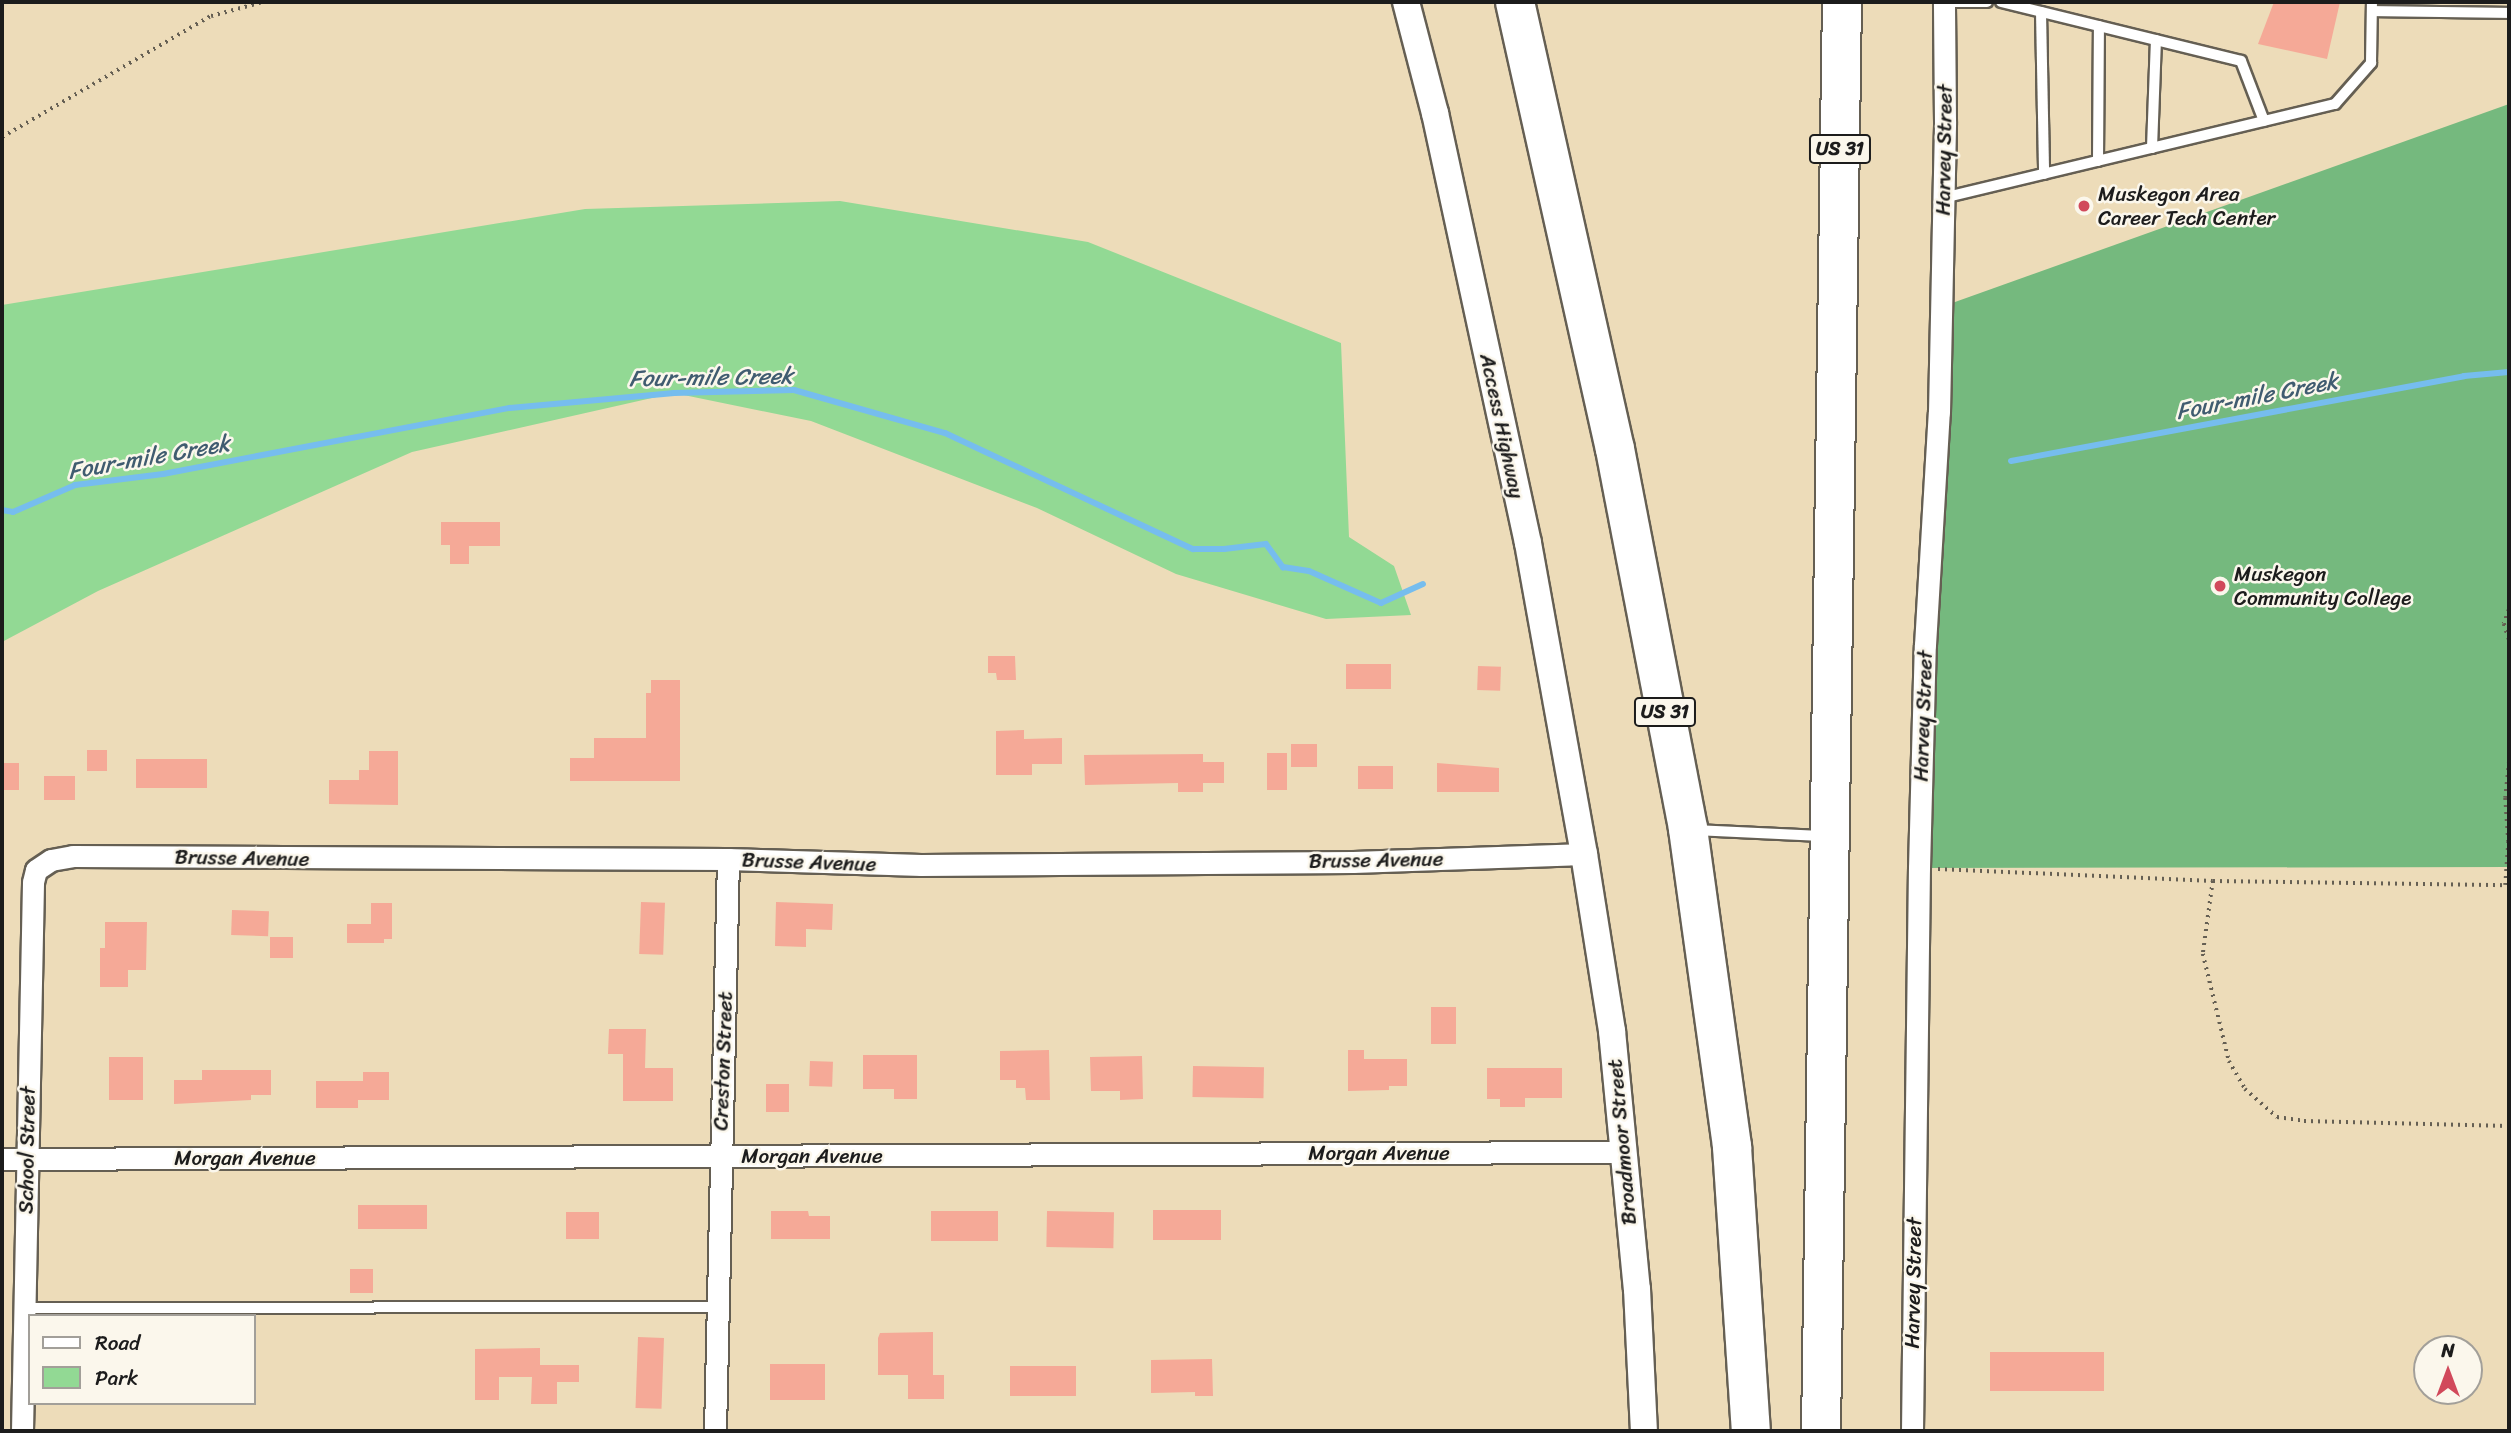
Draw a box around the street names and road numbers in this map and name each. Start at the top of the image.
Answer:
street label: Harvey Street [1930,84,1958,216]
road number: US 31 [1808,134,1871,164]
street label: Access Highway [1474,351,1530,501]
street label: Harvey Street [1908,650,1938,782]
road number: US 31 [1634,696,1696,727]
street label: Brusse Avenue [174,844,310,872]
street label: Brusse Avenue [1308,846,1444,874]
street label: Brusse Avenue [741,847,877,877]
street label: Creston Street [708,991,738,1131]
street label: Broadmoor Street [1602,1058,1642,1226]
street label: School Street [13,1086,41,1214]
street label: Morgan Avenue [1308,1140,1450,1166]
street label: Morgan Avenue [741,1143,883,1169]
street label: Morgan Avenue [174,1145,316,1171]
street label: Harvey Street [1899,1217,1927,1349]

